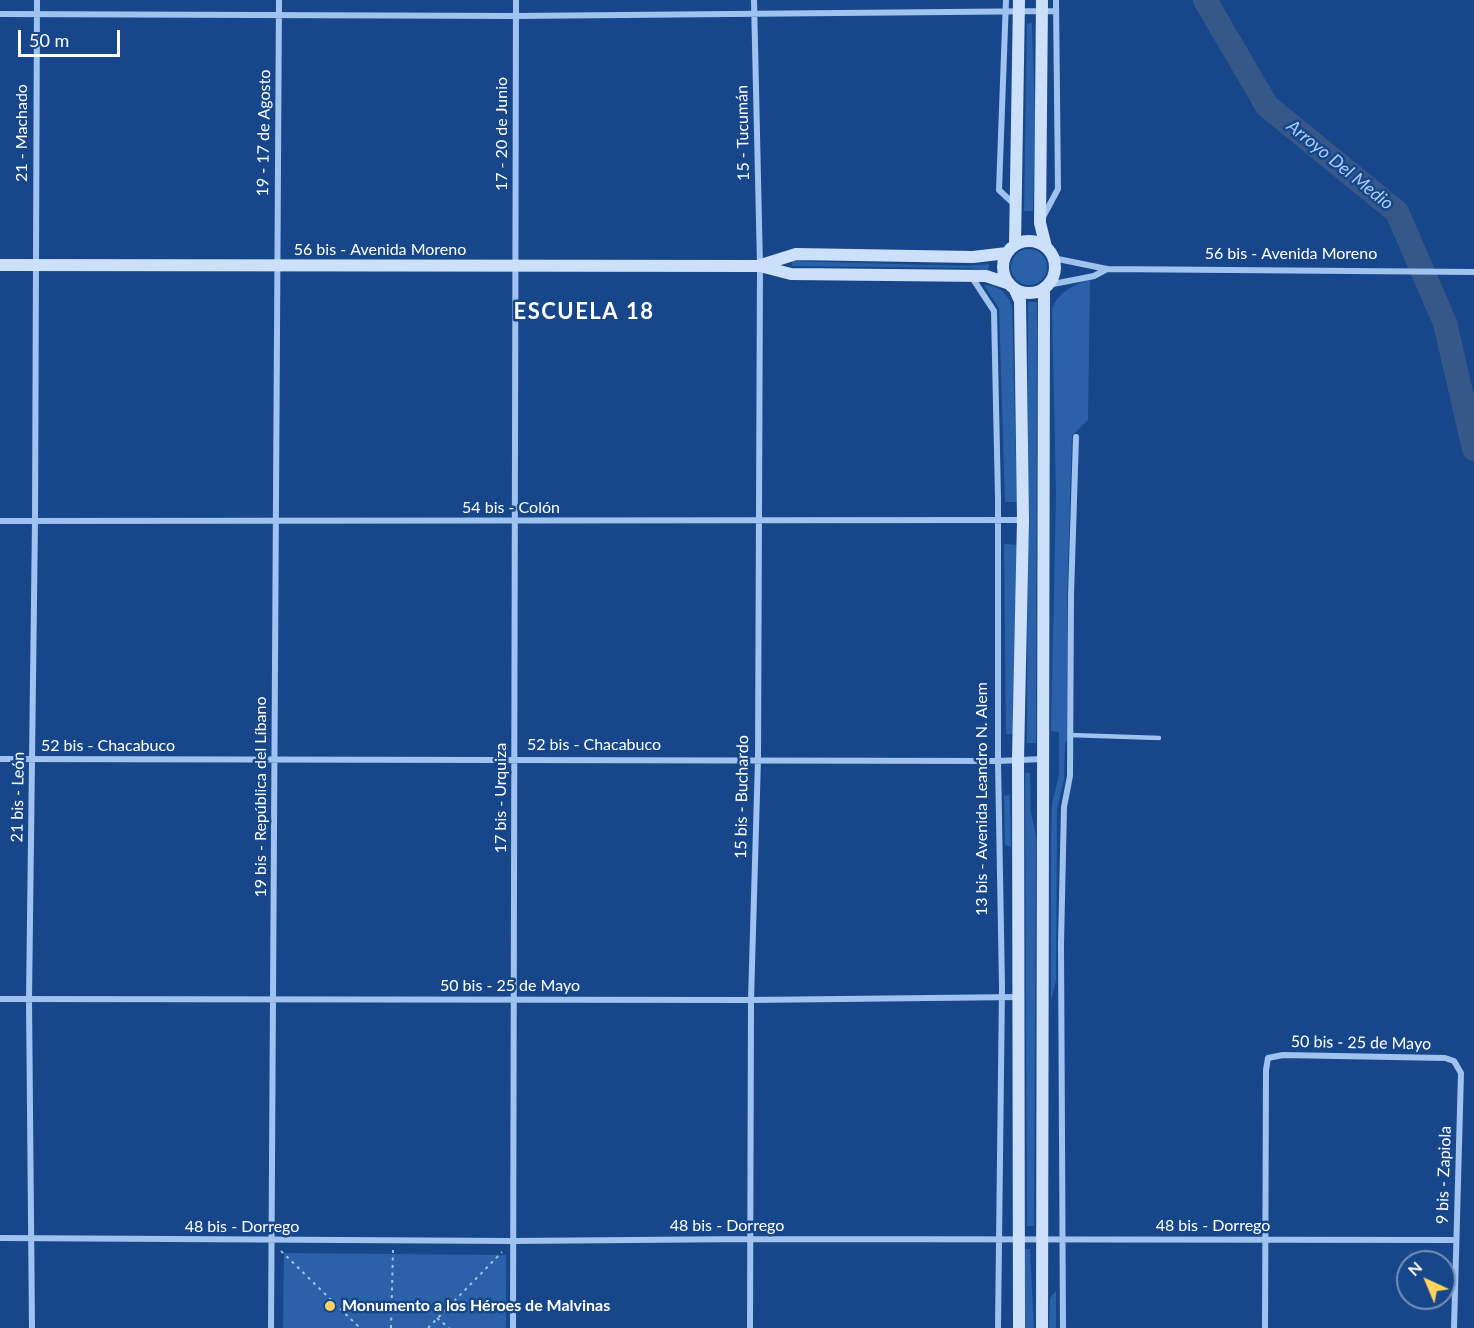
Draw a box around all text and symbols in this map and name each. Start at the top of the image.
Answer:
scale bar [21,18,123,56]
text: 50 m [29,29,69,51]
street label: 19 - 17 de Agosto [253,70,275,196]
street label: 17 - 20 de Junio [492,77,512,191]
street label: 21 - Machado [12,84,32,182]
street label: 15 - Tucumán [733,85,753,181]
water label: Arroyo Del Medio [1282,115,1398,215]
street label: 56 bis - Avenida Moreno [294,240,466,260]
street label: 56 bis - Avenida Moreno [1205,244,1377,264]
district label: ESCUELA 18 [514,299,654,325]
street label: 54 bis - Colón [462,498,560,518]
street label: 13 bis - Avenida Leandro N. Alem [972,682,992,916]
street label: 19 bis - República del Líbano [251,696,271,898]
street label: 52 bis - Chacabuco [527,735,661,755]
street label: 15 bis - Buchardo [731,735,753,859]
street label: 52 bis - Chacabuco [41,736,175,756]
street label: 17 bis - Urquiza [491,743,511,853]
street label: 21 bis - León [8,752,28,842]
street label: 50 bis - 25 de Mayo [440,976,580,996]
street label: 50 bis - 25 de Mayo [1291,1032,1431,1054]
street label: 9 bis - Zapiola [1433,1126,1455,1224]
street label: 48 bis - Dorrego [670,1216,784,1236]
street label: 48 bis - Dorrego [1156,1216,1270,1236]
street label: 48 bis - Dorrego [185,1217,299,1237]
north arrow [1396,1250,1456,1310]
text: N [1403,1257,1426,1279]
place label: Monumento a los Héroes de Malvinas [342,1296,610,1316]
marker: Monumento a los Héroes de Malvinas [323,1299,337,1313]

